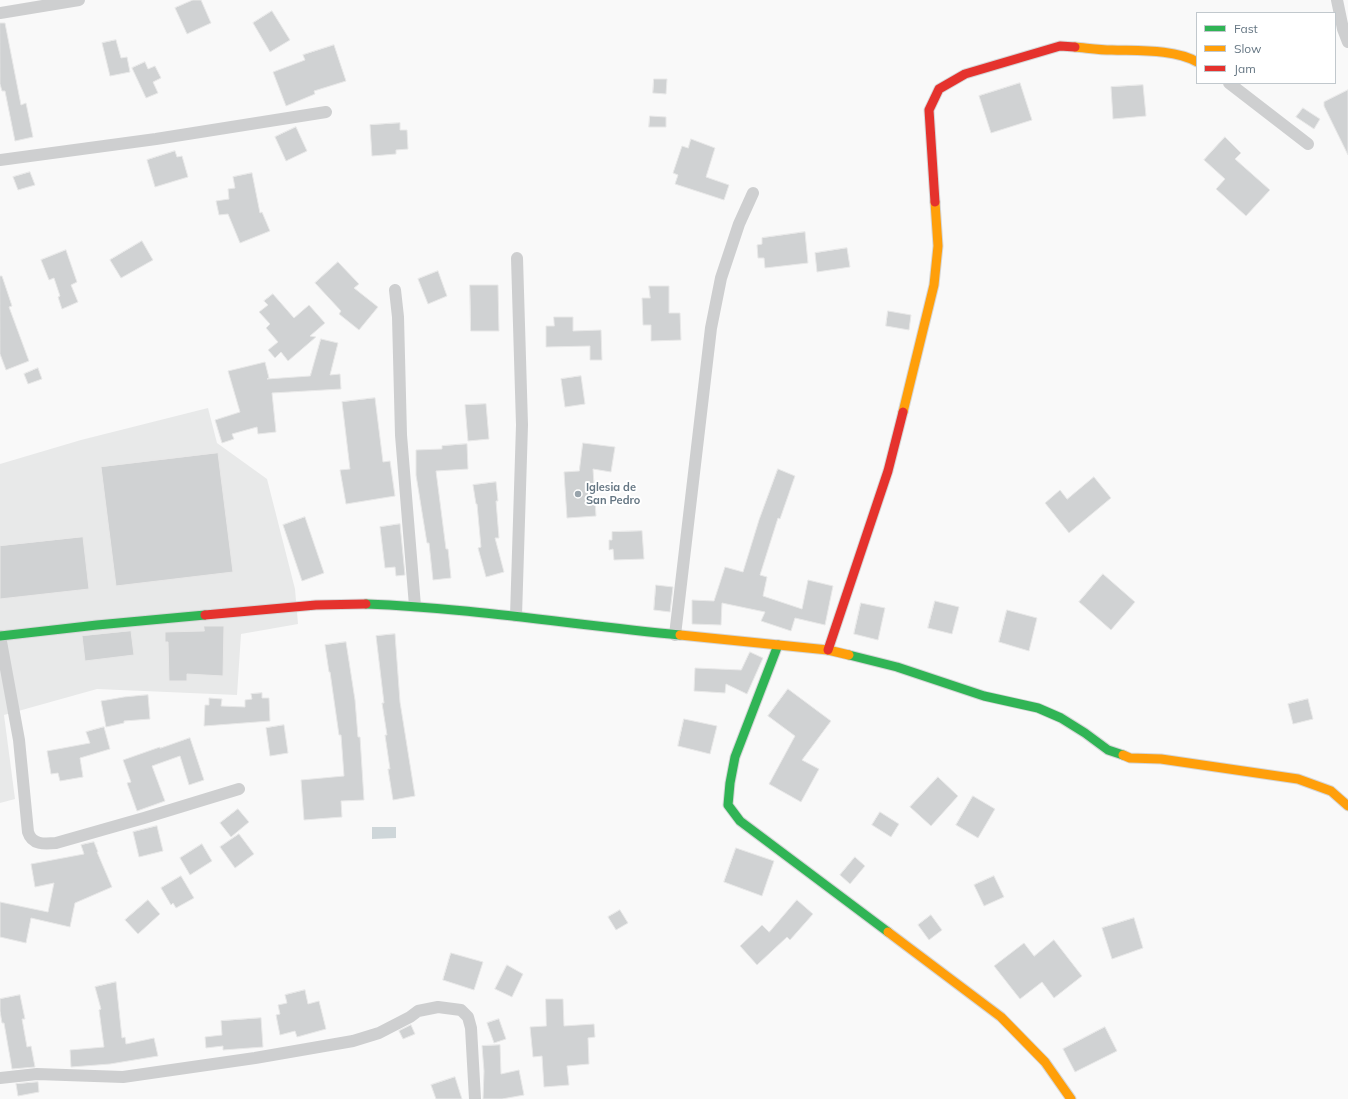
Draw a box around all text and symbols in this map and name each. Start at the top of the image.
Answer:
legend [1196,12,1336,84]
text: Fast [1234,21,1258,36]
text: Slow [1234,41,1262,56]
text: Jam [1234,61,1256,76]
place label: Iglesia de San Pedro [586,481,640,507]
marker: Iglesia de San Pedro [573,489,583,499]

